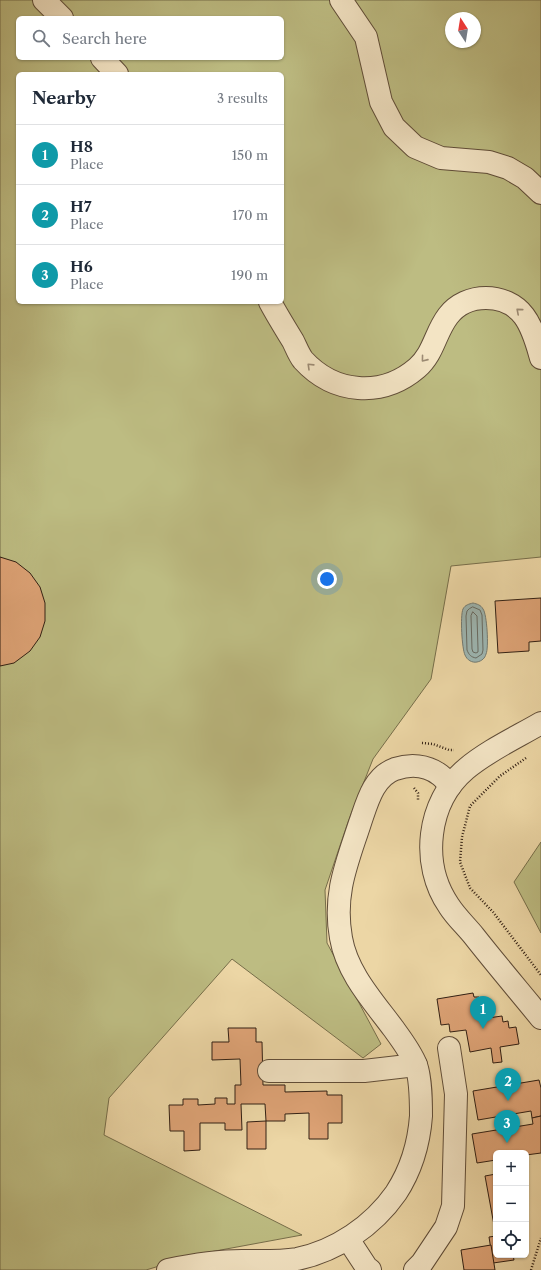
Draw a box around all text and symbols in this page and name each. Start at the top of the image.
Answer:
north arrow [445,12,481,48]
search box [16,16,284,60]
icon: search [30,27,52,49]
text: Search here [62,29,147,48]
text: Nearby [32,88,96,108]
text: 3 results [217,90,268,106]
text: H8 [70,137,93,156]
text: 1 [42,147,48,163]
text: 150 m [232,147,268,163]
text: Place [70,156,103,172]
text: H7 [70,197,92,216]
text: 2 [41,207,49,223]
text: 170 m [232,207,268,223]
text: Place [70,216,103,232]
text: H6 [70,257,93,276]
text: 3 [41,267,49,283]
text: 190 m [231,267,268,283]
text: Place [70,276,103,292]
one-way arrow [516,308,523,315]
one-way arrow [422,355,429,362]
one-way arrow [307,363,315,371]
your location [317,569,337,589]
pin: 1 [470,996,496,1029]
pin: 2 [495,1068,521,1101]
pin: 3 [494,1110,520,1143]
map controls [493,1150,529,1258]
button: + [493,1150,529,1186]
button: − [493,1186,529,1222]
button: locate [493,1222,529,1258]

